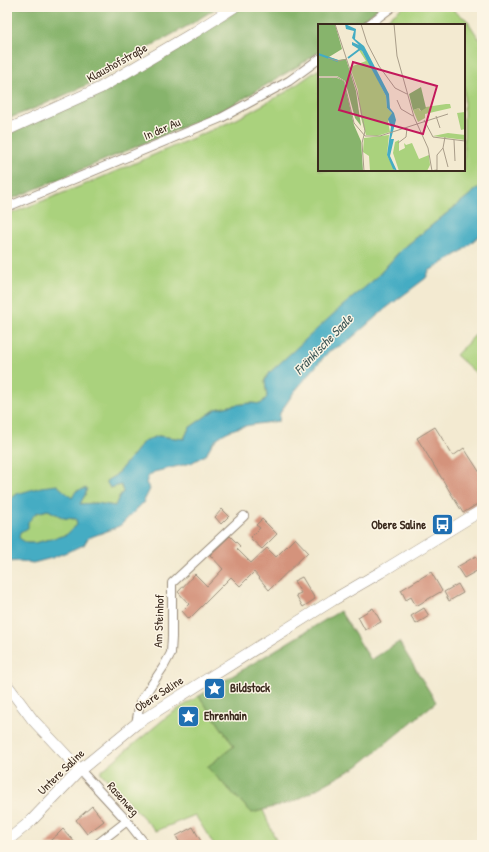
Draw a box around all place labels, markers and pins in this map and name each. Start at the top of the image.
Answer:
bus stop icon: Obere Saline [429,512,455,538]
place label: Obere Saline [371,516,426,533]
place icon: Bildstock [202,675,228,701]
place label: Bildstock [230,679,270,696]
place icon: Ehrenhain [175,703,201,729]
place label: Ehrenhain [204,707,248,724]

